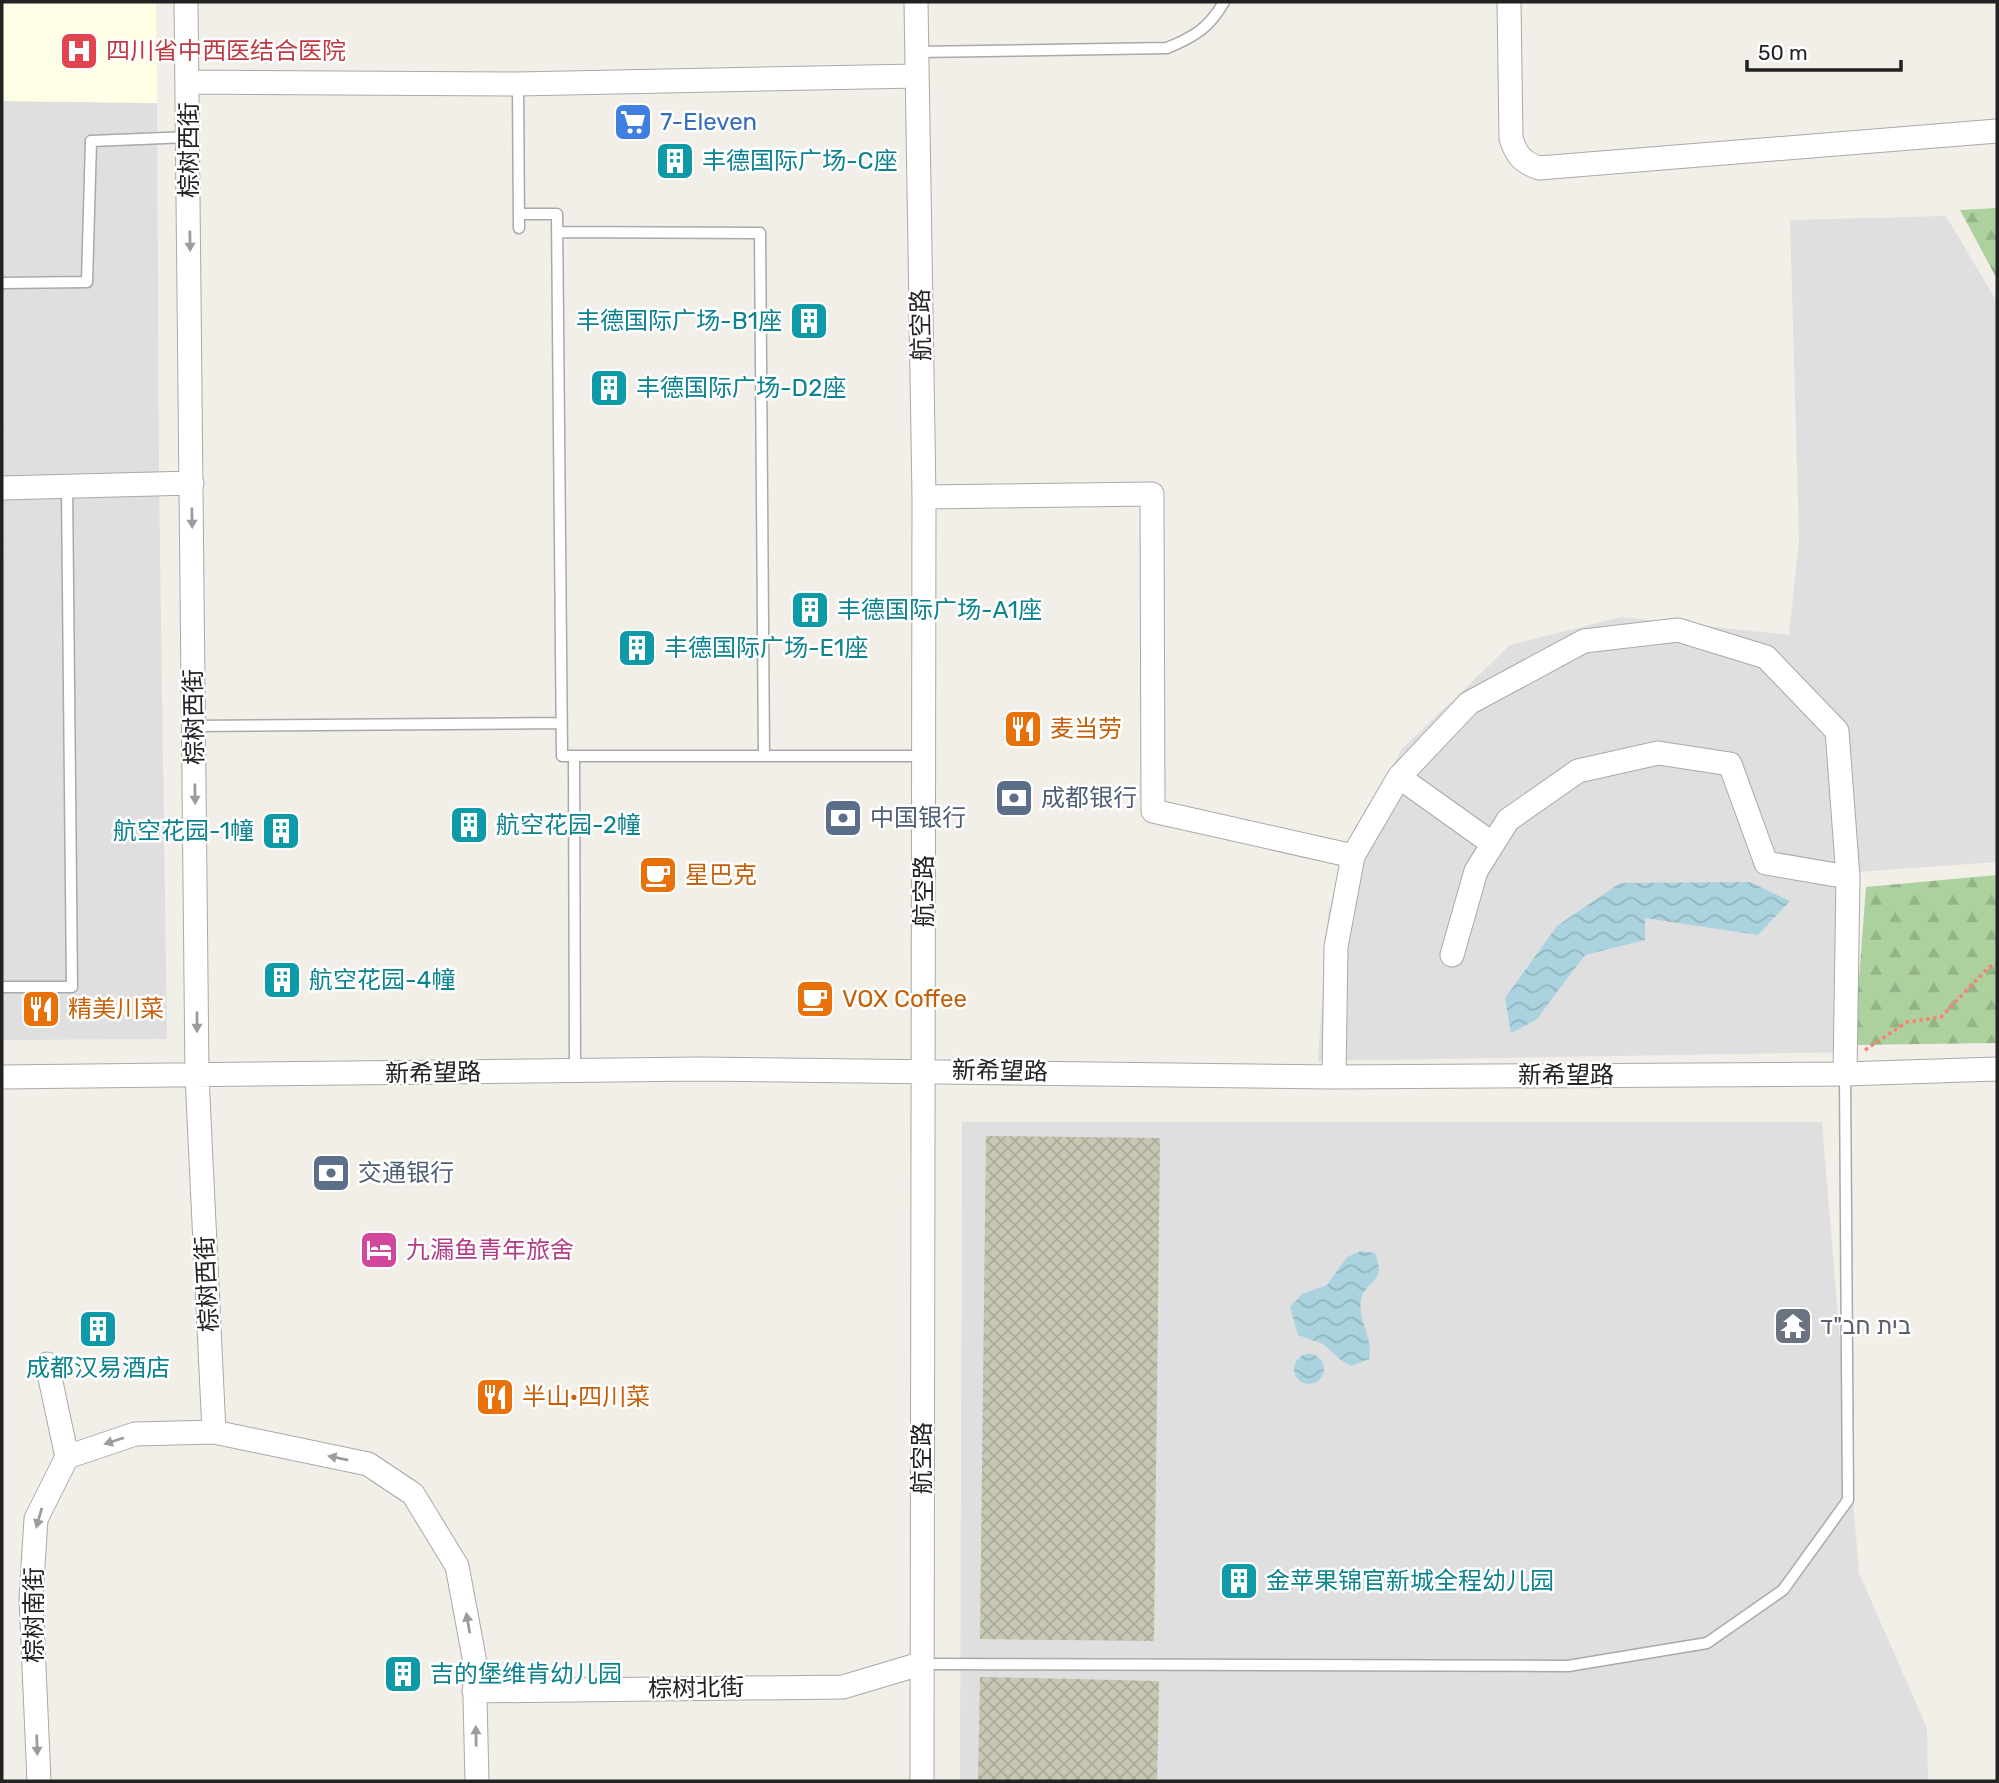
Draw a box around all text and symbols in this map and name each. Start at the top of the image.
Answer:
scale bar [1747,28,1901,72]
hospital icon: 四川省中西医结合医院 [58,30,100,72]
place label: 四川省中西医结合医院 [106,37,346,65]
text: 50 m [1758,40,1808,65]
supermarket icon: 7-Eleven [612,101,654,143]
street label: 棕树西街 [175,102,203,198]
place label: 7-Eleven [660,108,757,136]
building icon: 丰德国际广场-C座 [654,140,696,182]
place label: 丰德国际广场-C座 [702,147,898,175]
one-way arrow [184,231,195,253]
street label: 航空路 [906,289,936,361]
building icon: 丰德国际广场-B1座 [788,300,830,342]
place label: 丰德国际广场-B1座 [576,307,782,335]
building icon: 丰德国际广场-D2座 [588,367,630,409]
place label: 丰德国际广场-D2座 [636,374,846,402]
one-way arrow [186,507,198,529]
building icon: 丰德国际广场-A1座 [789,589,831,631]
place label: 丰德国际广场-A1座 [837,596,1042,624]
building icon: 丰德国际广场-E1座 [616,627,658,669]
place label: 丰德国际广场-E1座 [664,634,868,662]
street label: 棕树西街 [179,669,209,765]
restaurant icon: 麦当劳 [1002,708,1044,750]
place label: 麦当劳 [1050,715,1122,743]
bank icon: 成都银行 [993,777,1035,819]
one-way arrow [189,784,201,806]
place label: 成都银行 [1041,784,1137,812]
bank icon: 中国银行 [822,797,864,839]
building icon: 航空花园-2幢 [448,804,490,846]
place label: 中国银行 [870,804,966,832]
building icon: 航空花园-1幢 [260,810,302,852]
place label: 航空花园-2幢 [496,811,641,839]
place label: 航空花园-1幢 [113,817,254,845]
cafe icon: 星巴克 [637,854,679,896]
street label: 航空路 [910,855,938,927]
place label: 星巴克 [685,861,757,889]
building icon: 航空花园-4幢 [261,959,303,1001]
place label: 航空花园-4幢 [309,966,456,994]
cafe icon: VOX Coffee [794,978,836,1020]
place label: VOX Coffee [842,985,967,1013]
restaurant icon: 精美川菜 [20,988,62,1030]
place label: 精美川菜 [68,995,164,1023]
one-way arrow [191,1011,203,1033]
street label: 新希望路 [952,1056,1048,1086]
street label: 新希望路 [385,1058,481,1088]
street label: 新希望路 [1518,1061,1614,1089]
bank icon: 交通银行 [310,1152,352,1194]
place label: 交通银行 [358,1159,454,1187]
hotel icon: 九漏鱼青年旅舍 [358,1229,400,1271]
street label: 棕树西街 [191,1235,223,1333]
place label: 九漏鱼青年旅舍 [406,1236,574,1264]
temple icon: בית חב"ד [1772,1305,1814,1347]
building icon: 成都汉易酒店 [77,1308,119,1350]
place label: בית חב"ד [1820,1312,1911,1340]
place label: 成都汉易酒店 [26,1354,170,1382]
restaurant icon: 半山·四川菜 [474,1376,516,1418]
place label: 半山·四川菜 [522,1383,650,1411]
street label: 航空路 [908,1422,936,1494]
one-way arrow [103,1436,124,1447]
one-way arrow [327,1452,349,1463]
one-way arrow [33,1508,44,1530]
building icon: 金苹果锦官新城全程幼儿园 [1218,1560,1260,1602]
street label: 棕树南街 [20,1567,48,1663]
place label: 金苹果锦官新城全程幼儿园 [1266,1567,1554,1595]
one-way arrow [462,1612,473,1634]
building icon: 吉的堡维肯幼儿园 [382,1653,424,1695]
place label: 吉的堡维肯幼儿园 [430,1660,622,1688]
street label: 棕树北街 [648,1673,744,1703]
one-way arrow [470,1725,481,1747]
one-way arrow [32,1734,43,1756]

